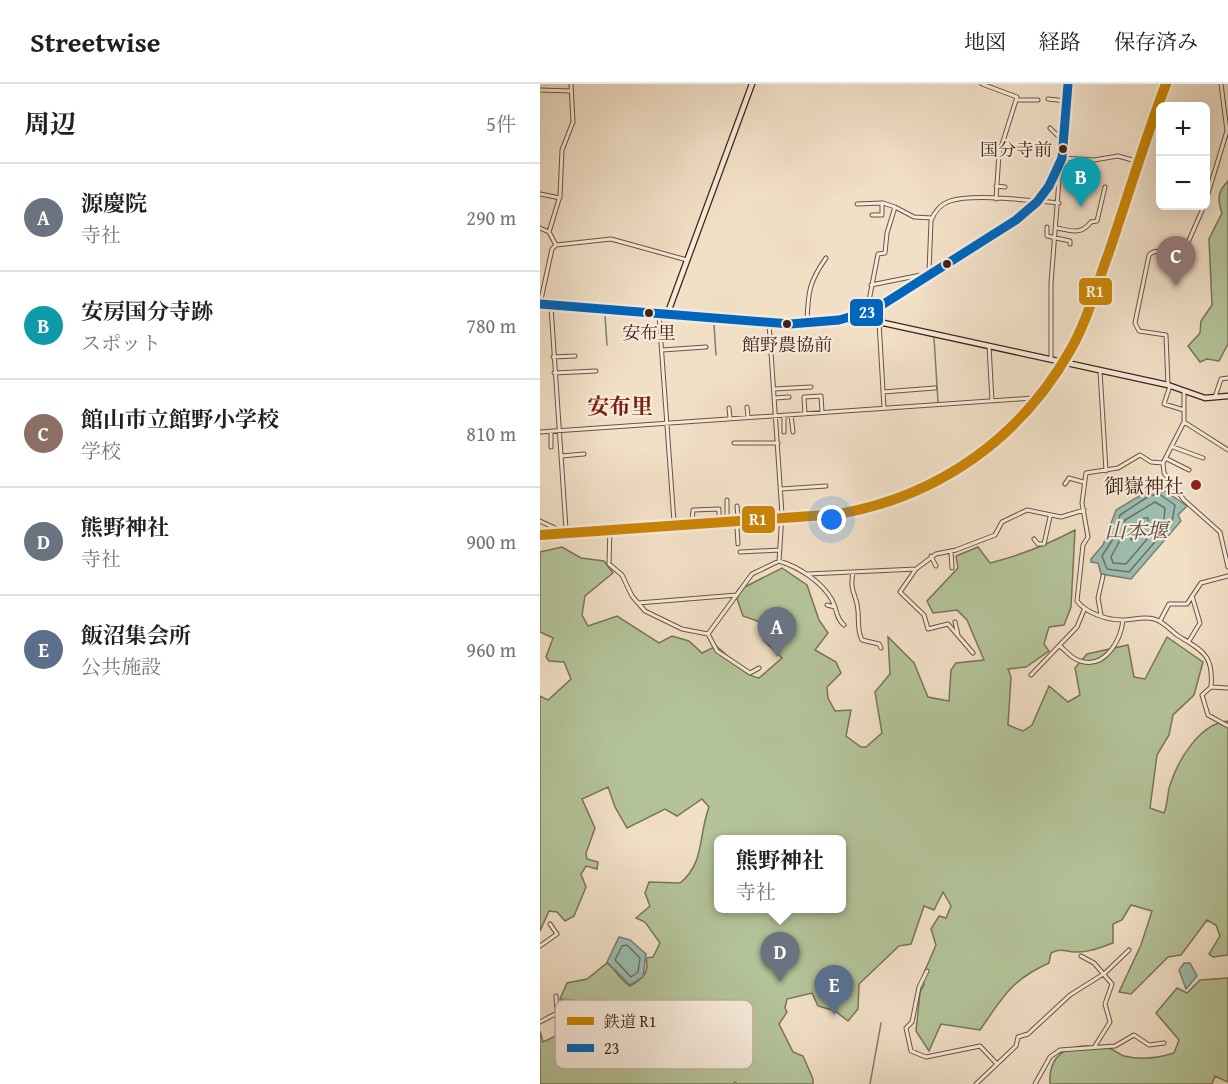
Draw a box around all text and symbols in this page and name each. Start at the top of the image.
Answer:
text: Streetwise [30,21,160,62]
text: 地図 [964,26,1006,57]
text: 経路 [1039,26,1081,57]
text: 保存済み [1114,26,1198,57]
map controls [1156,102,1210,210]
button: + [1156,102,1210,156]
text: 周辺 [24,104,76,143]
text: 5件 [486,109,516,138]
place label: 国分寺前 [980,136,1052,163]
marker: 国分寺前 [1057,143,1069,155]
button: − [1156,156,1210,210]
pin: B [1062,158,1100,207]
text: 源慶院 [81,187,147,219]
text: A [37,203,50,232]
text: 290 m [466,203,516,232]
text: 寺社 [81,220,121,249]
pin: C [1156,236,1196,286]
unlabelled marker [941,258,953,270]
line badge: R1 [1078,277,1113,306]
text: R1 [1086,279,1104,303]
text: 安房国分寺跡 [81,295,213,327]
line badge: 23 [849,298,884,327]
text: 23 [859,300,875,324]
marker: 安布里 [643,307,655,319]
text: B [37,311,50,340]
text: 780 m [466,311,516,340]
marker: 館野農協前 [781,318,793,330]
place label: 安布里 [622,319,676,346]
text: スポット [81,328,161,357]
place label: 館野農協前 [742,331,832,358]
district label: 安布里 [587,390,653,422]
text: 館山市立館野小学校 [81,403,279,435]
text: C [38,419,49,448]
text: 810 m [466,419,516,448]
text: 学校 [81,436,121,465]
place label: 御嶽神社 [1104,471,1184,500]
marker: 御嶽神社 [1189,478,1203,492]
line badge: R1 [741,505,776,534]
your location [817,505,846,534]
text: R1 [749,507,767,531]
text: 熊野神社 [81,511,169,543]
water label: 山本堰 [1105,515,1171,546]
text: D [37,527,50,556]
text: 900 m [466,527,516,556]
text: 寺社 [81,544,121,573]
pin: A [758,608,796,657]
text: 飯沼集会所 [81,619,191,651]
text: E [38,635,49,664]
text: 960 m [466,635,516,664]
text: 公共施設 [81,652,161,681]
popup [714,835,846,913]
text: 熊野神社 [736,844,824,876]
text: 寺社 [736,877,776,906]
pin: D [760,932,800,982]
pin: E [814,966,854,1015]
legend [555,1000,753,1069]
text: 鉄道 R1 [603,1009,656,1033]
text: 23 [604,1036,619,1060]

